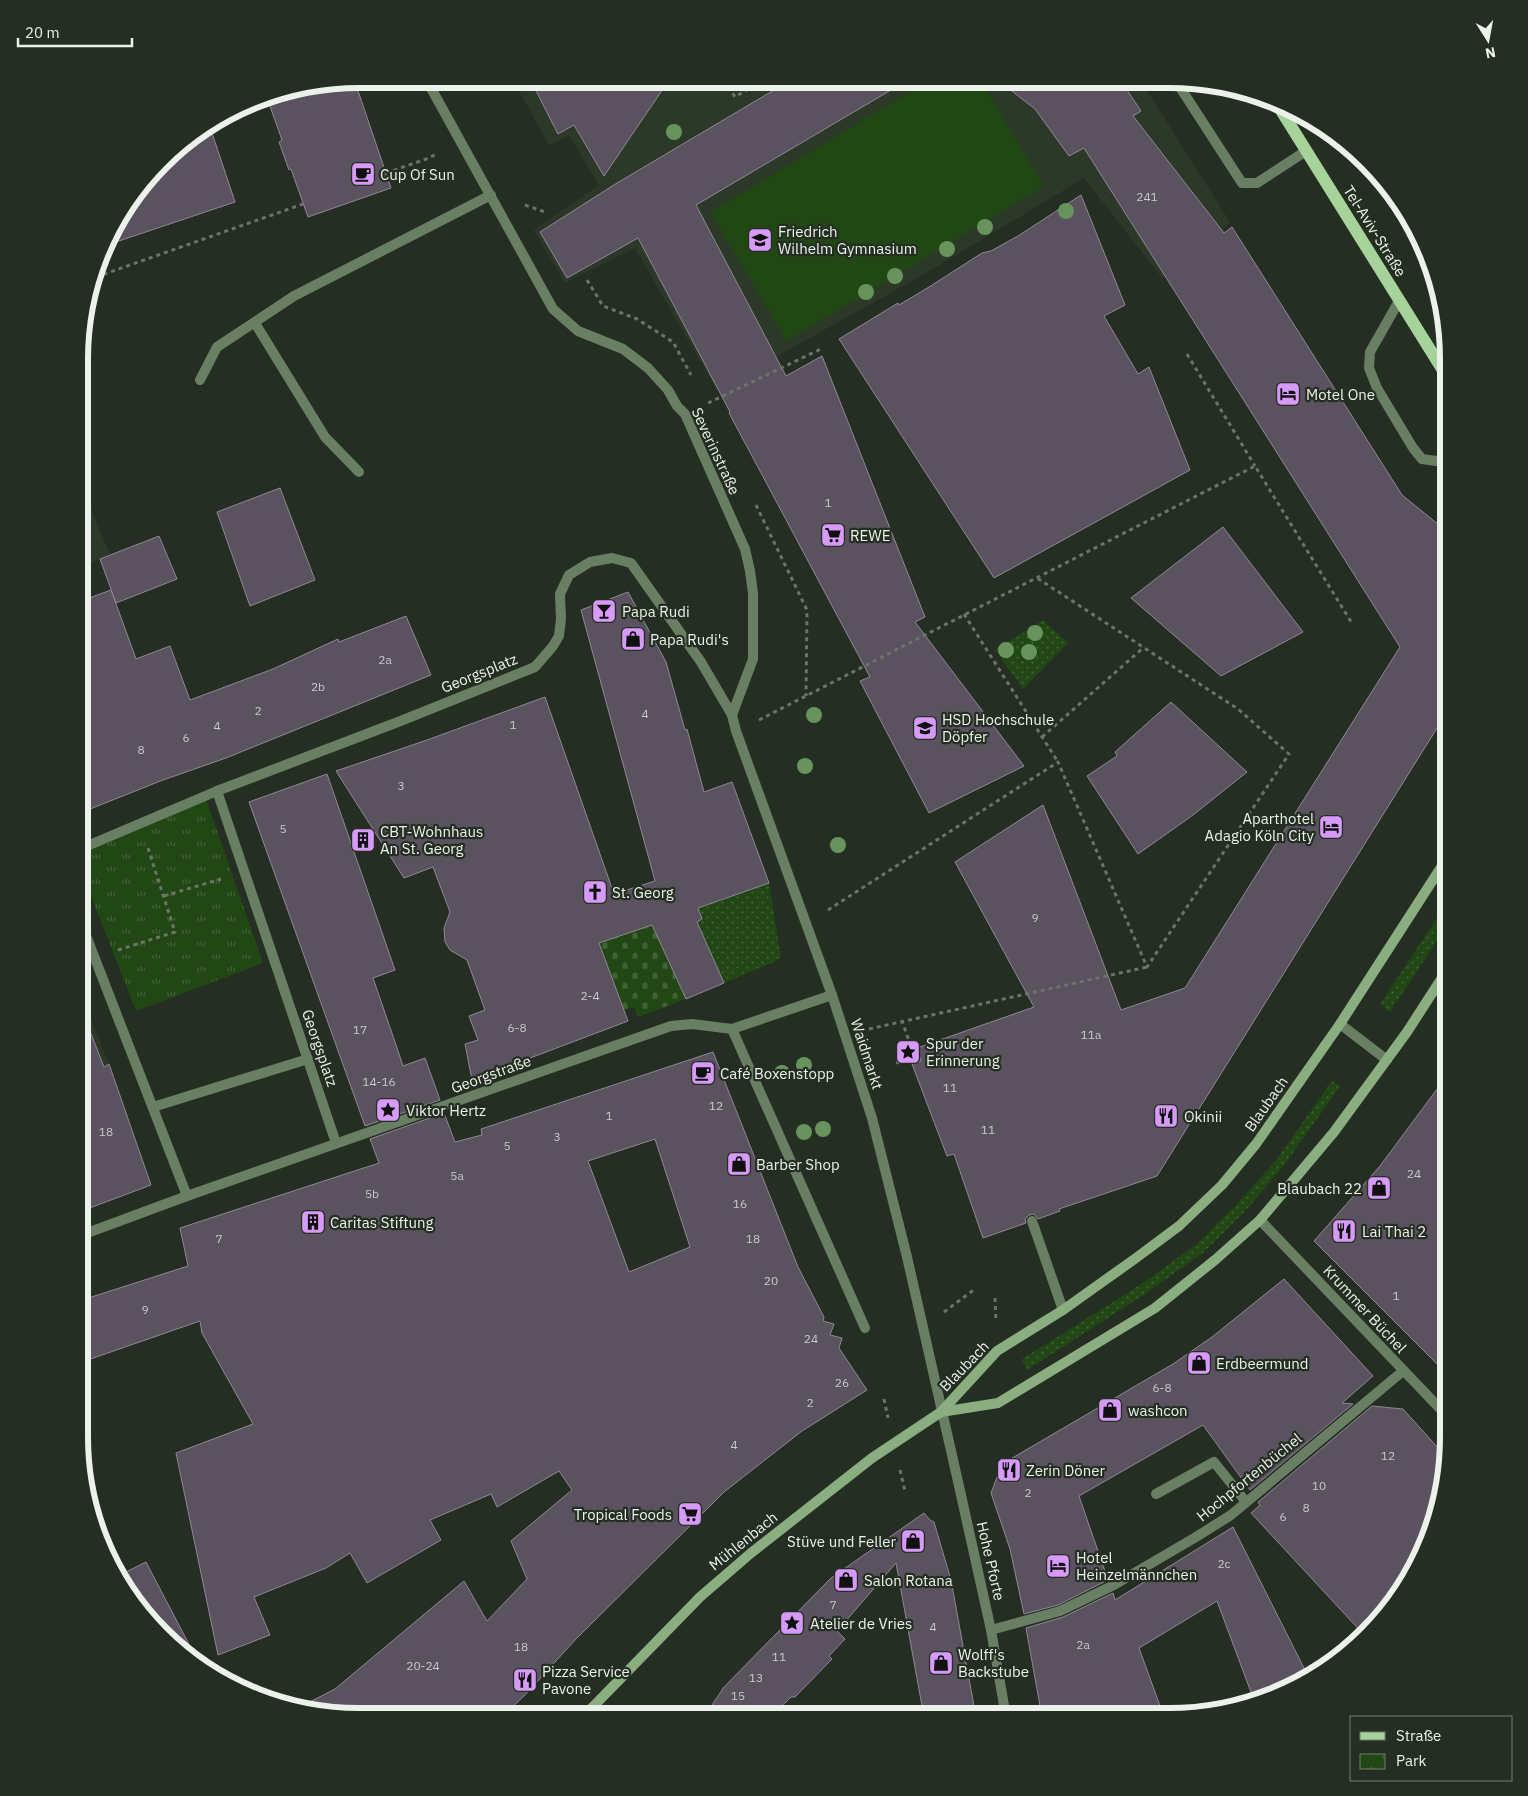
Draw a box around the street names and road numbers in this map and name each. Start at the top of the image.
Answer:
street label: Tel-Aviv-Straße [1339,182,1411,280]
street label: Severinstraße [688,404,744,498]
street label: Georgsplatz [438,649,520,697]
street label: Georgsplatz [298,1007,342,1089]
street label: Waidmarkt [847,1016,887,1092]
street label: Georgstraße [448,1051,534,1097]
street label: Blaubach [1240,1073,1292,1135]
street label: Krummer Büchel [1319,1261,1411,1357]
street label: Blaubach [935,1337,993,1395]
street label: Hochpfortenbüchel [1193,1429,1305,1525]
street label: Mühlenbach [705,1508,781,1574]
street label: Hohe Pforte [973,1520,1009,1602]

